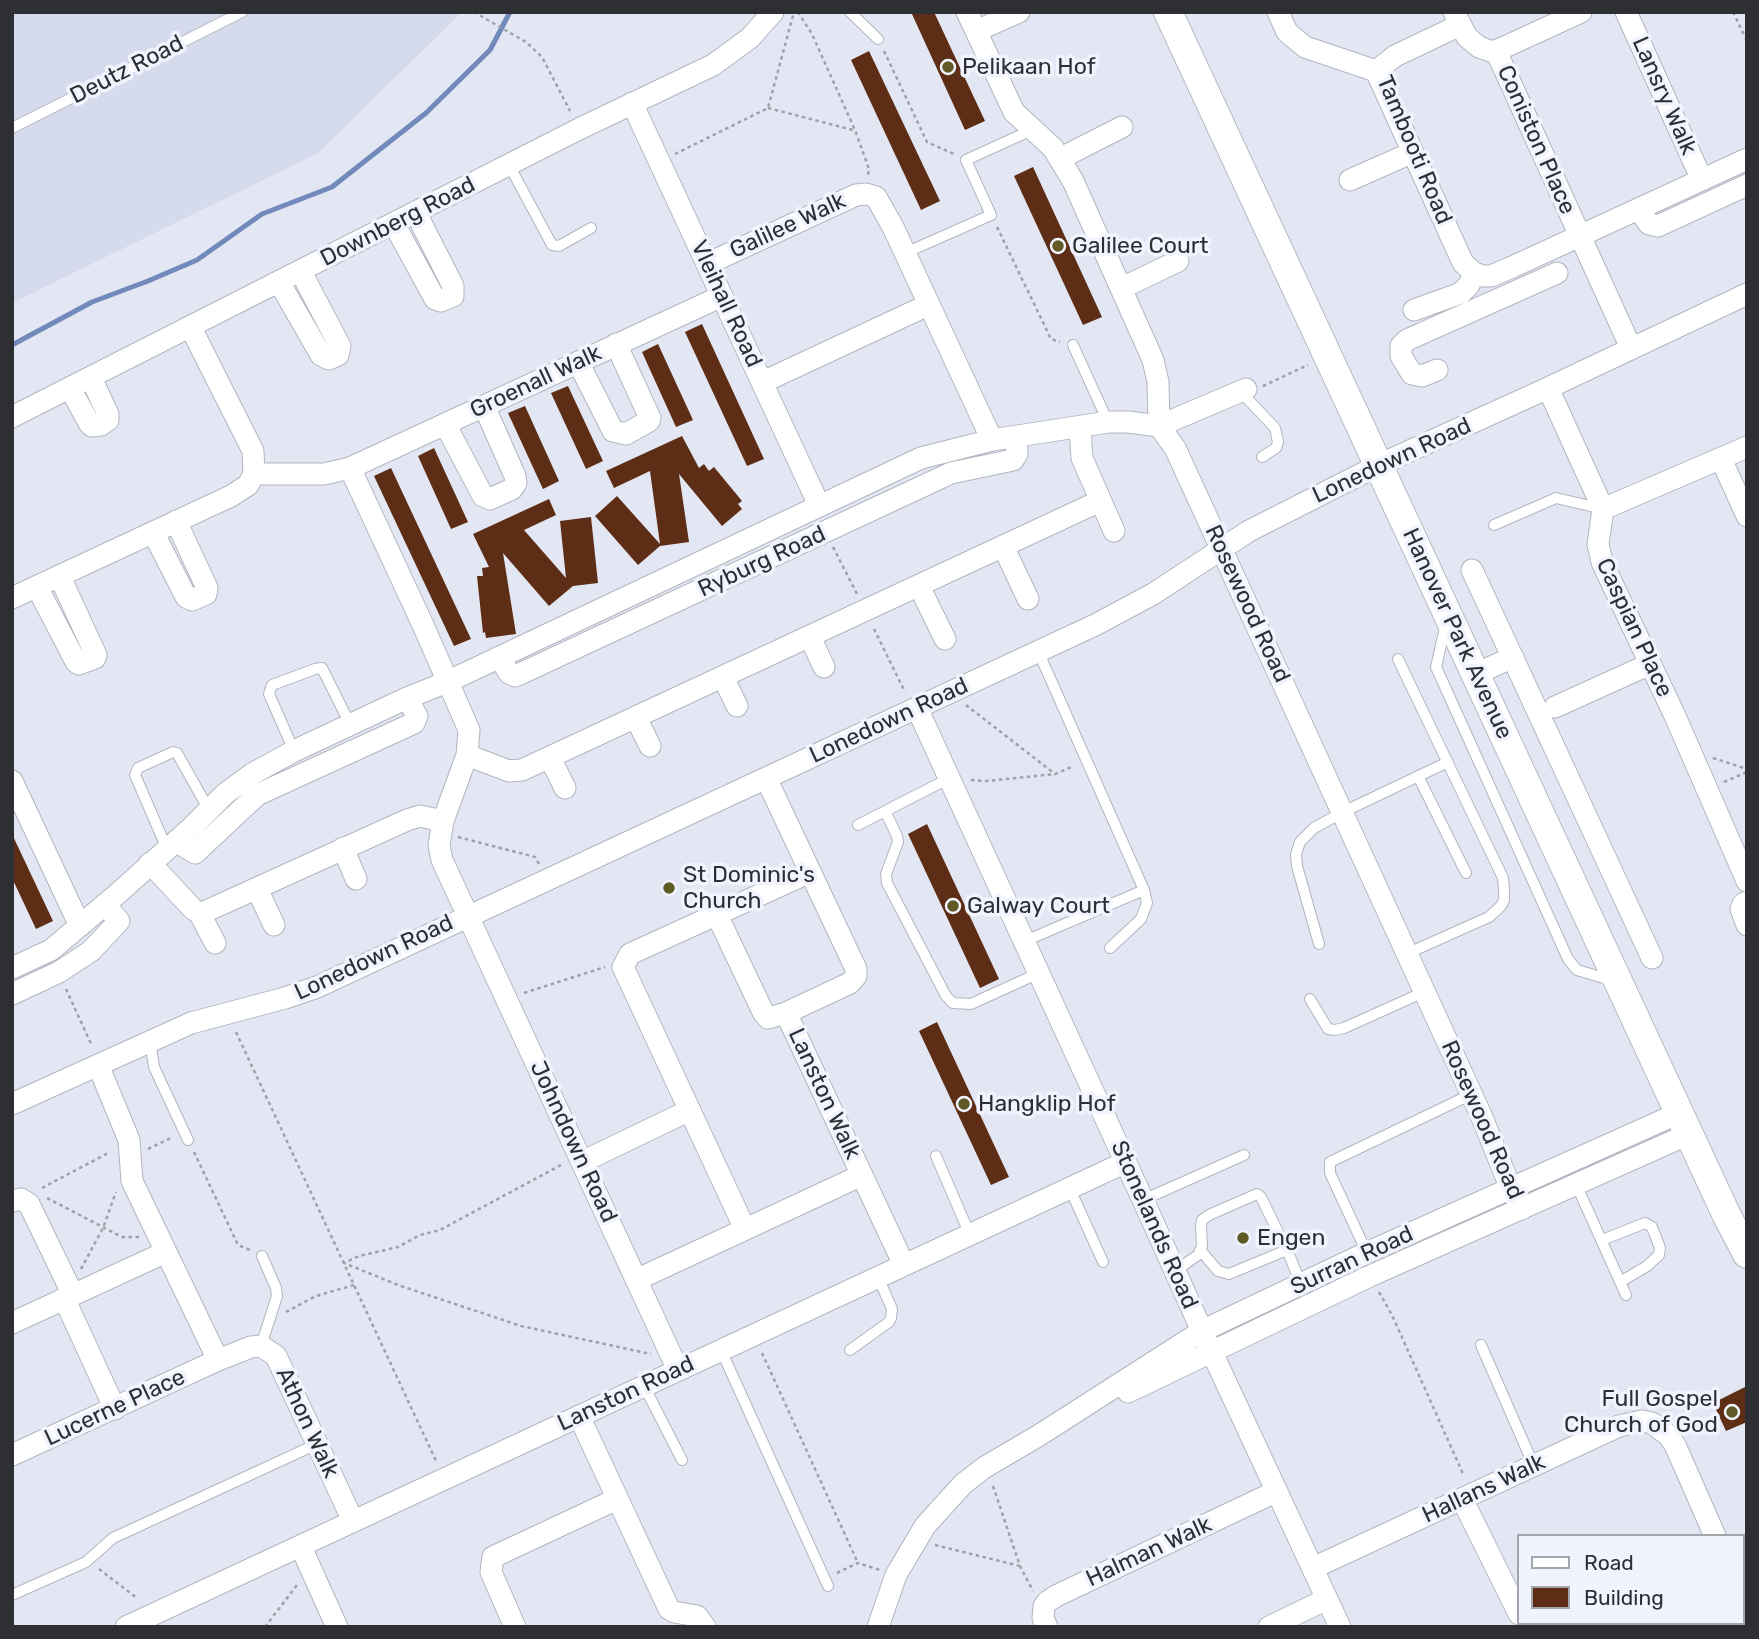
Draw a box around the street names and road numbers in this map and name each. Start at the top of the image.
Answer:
street label: Deutz Road [66,30,188,110]
street label: Lansry Walk [1626,33,1702,159]
street label: Coniston Place [1491,61,1581,219]
street label: Tambooti Road [1370,71,1458,229]
street label: Downberg Road [316,171,480,273]
street label: Galilee Walk [726,187,850,265]
street label: Vleihall Road [685,236,767,372]
street label: Groenall Walk [466,340,606,424]
street label: Lonedown Road [1308,412,1476,510]
street label: Ryburg Road [694,520,830,604]
street label: Rosewood Road [1198,521,1296,687]
street label: Hanover Park Avenue [1396,524,1518,744]
street label: Caspian Place [1590,554,1678,702]
street label: Lonedown Road [805,672,973,770]
street label: Lonedown Road [290,909,458,1007]
street label: Lanston Walk [782,1024,866,1164]
street label: Rosewood Road [1435,1036,1529,1204]
street label: Johndown Road [524,1057,622,1227]
street label: Stonelands Road [1105,1137,1203,1313]
street label: Surran Road [1286,1221,1418,1301]
street label: Lanston Road [553,1350,699,1438]
street label: Lucerne Place [40,1363,190,1453]
street label: Athon Walk [269,1363,345,1483]
street label: Hallans Walk [1418,1449,1550,1529]
street label: Halman Walk [1082,1511,1216,1593]

